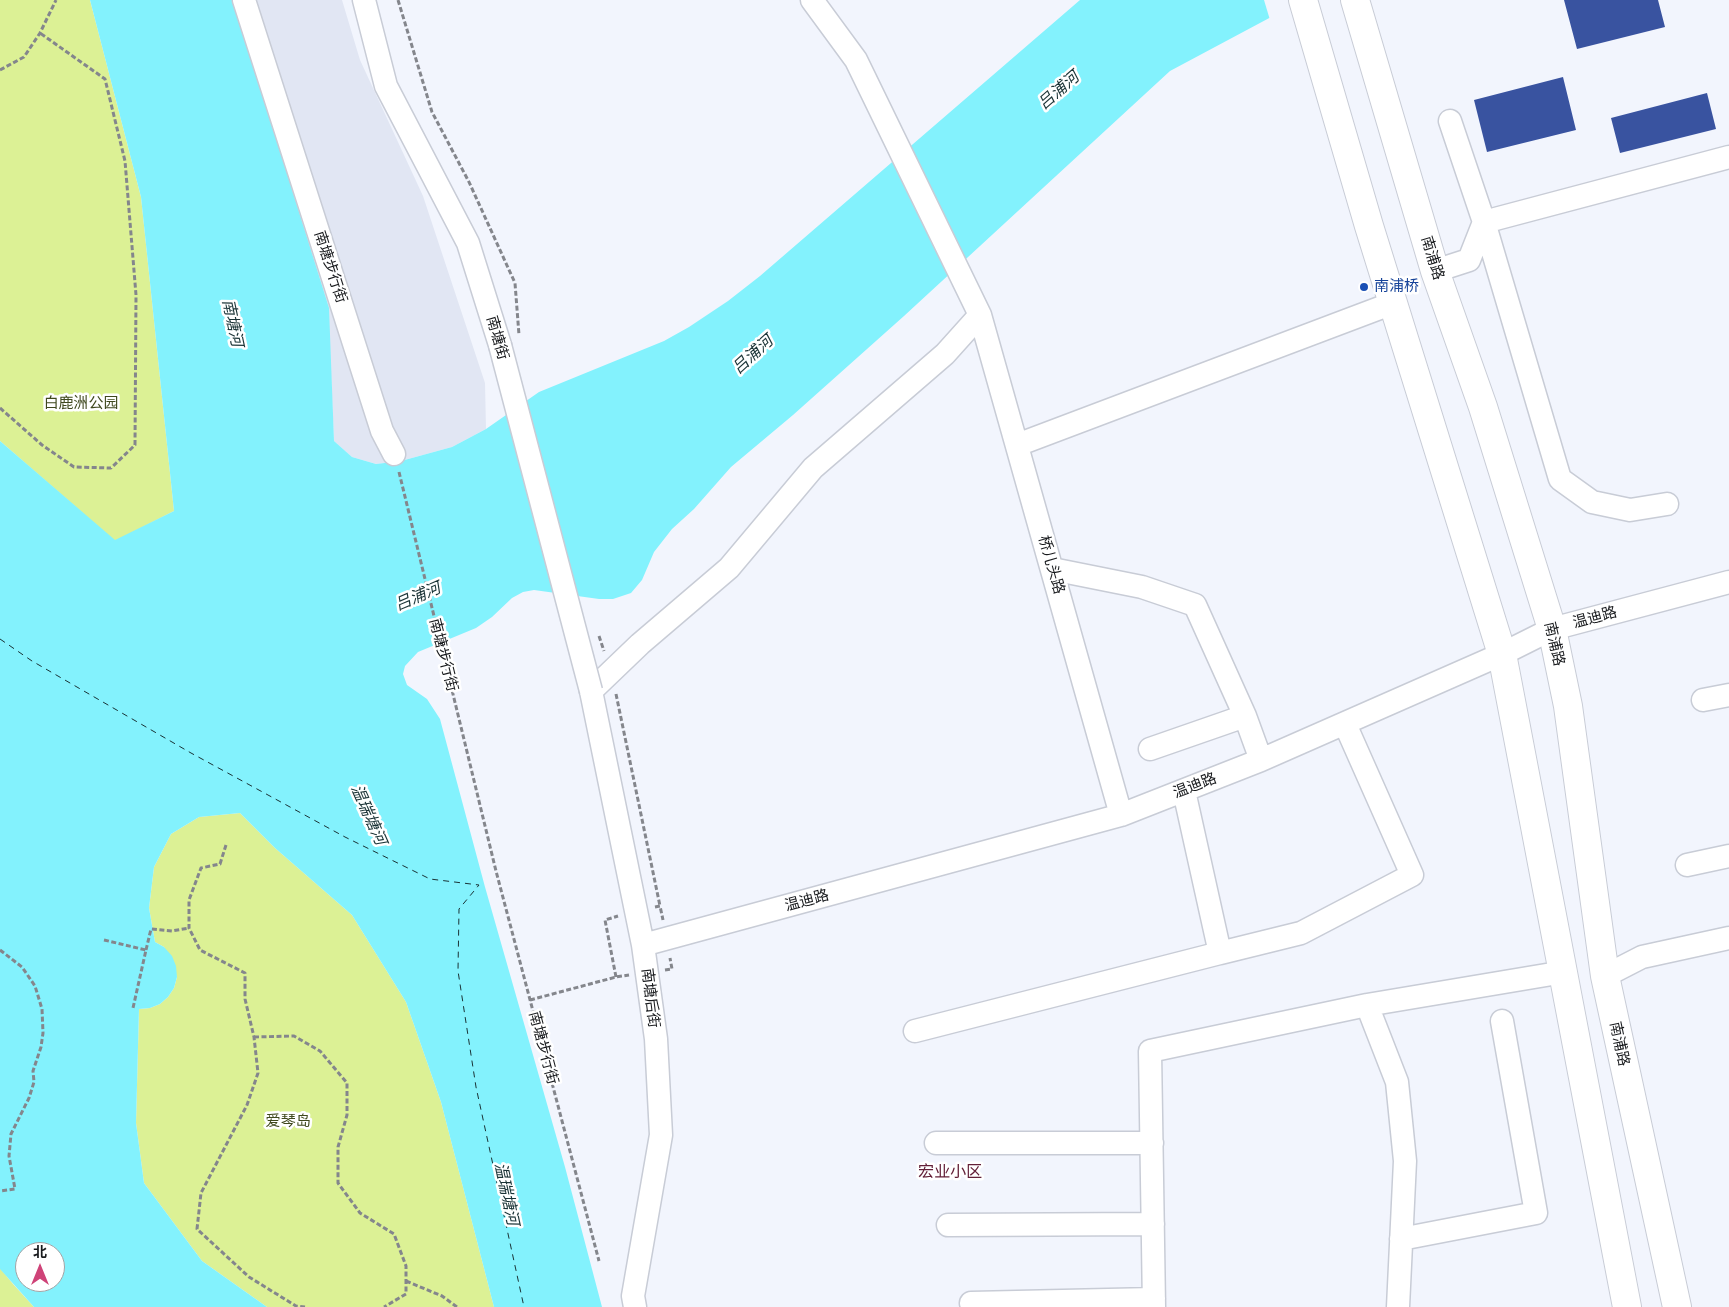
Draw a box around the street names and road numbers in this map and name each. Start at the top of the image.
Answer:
street label: 南塘步行街 [310,229,350,305]
street label: 南浦路 [1417,234,1447,282]
street label: 南塘街 [482,314,512,362]
street label: 桥儿头路 [1034,534,1068,596]
street label: 温迪路 [1571,603,1619,633]
street label: 南塘步行街 [425,616,461,694]
street label: 南浦路 [1540,620,1568,668]
street label: 温迪路 [1171,770,1219,802]
street label: 温迪路 [783,886,831,916]
street label: 南塘后街 [637,967,663,1029]
street label: 南塘步行街 [525,1009,561,1087]
street label: 南浦路 [1606,1020,1632,1068]

